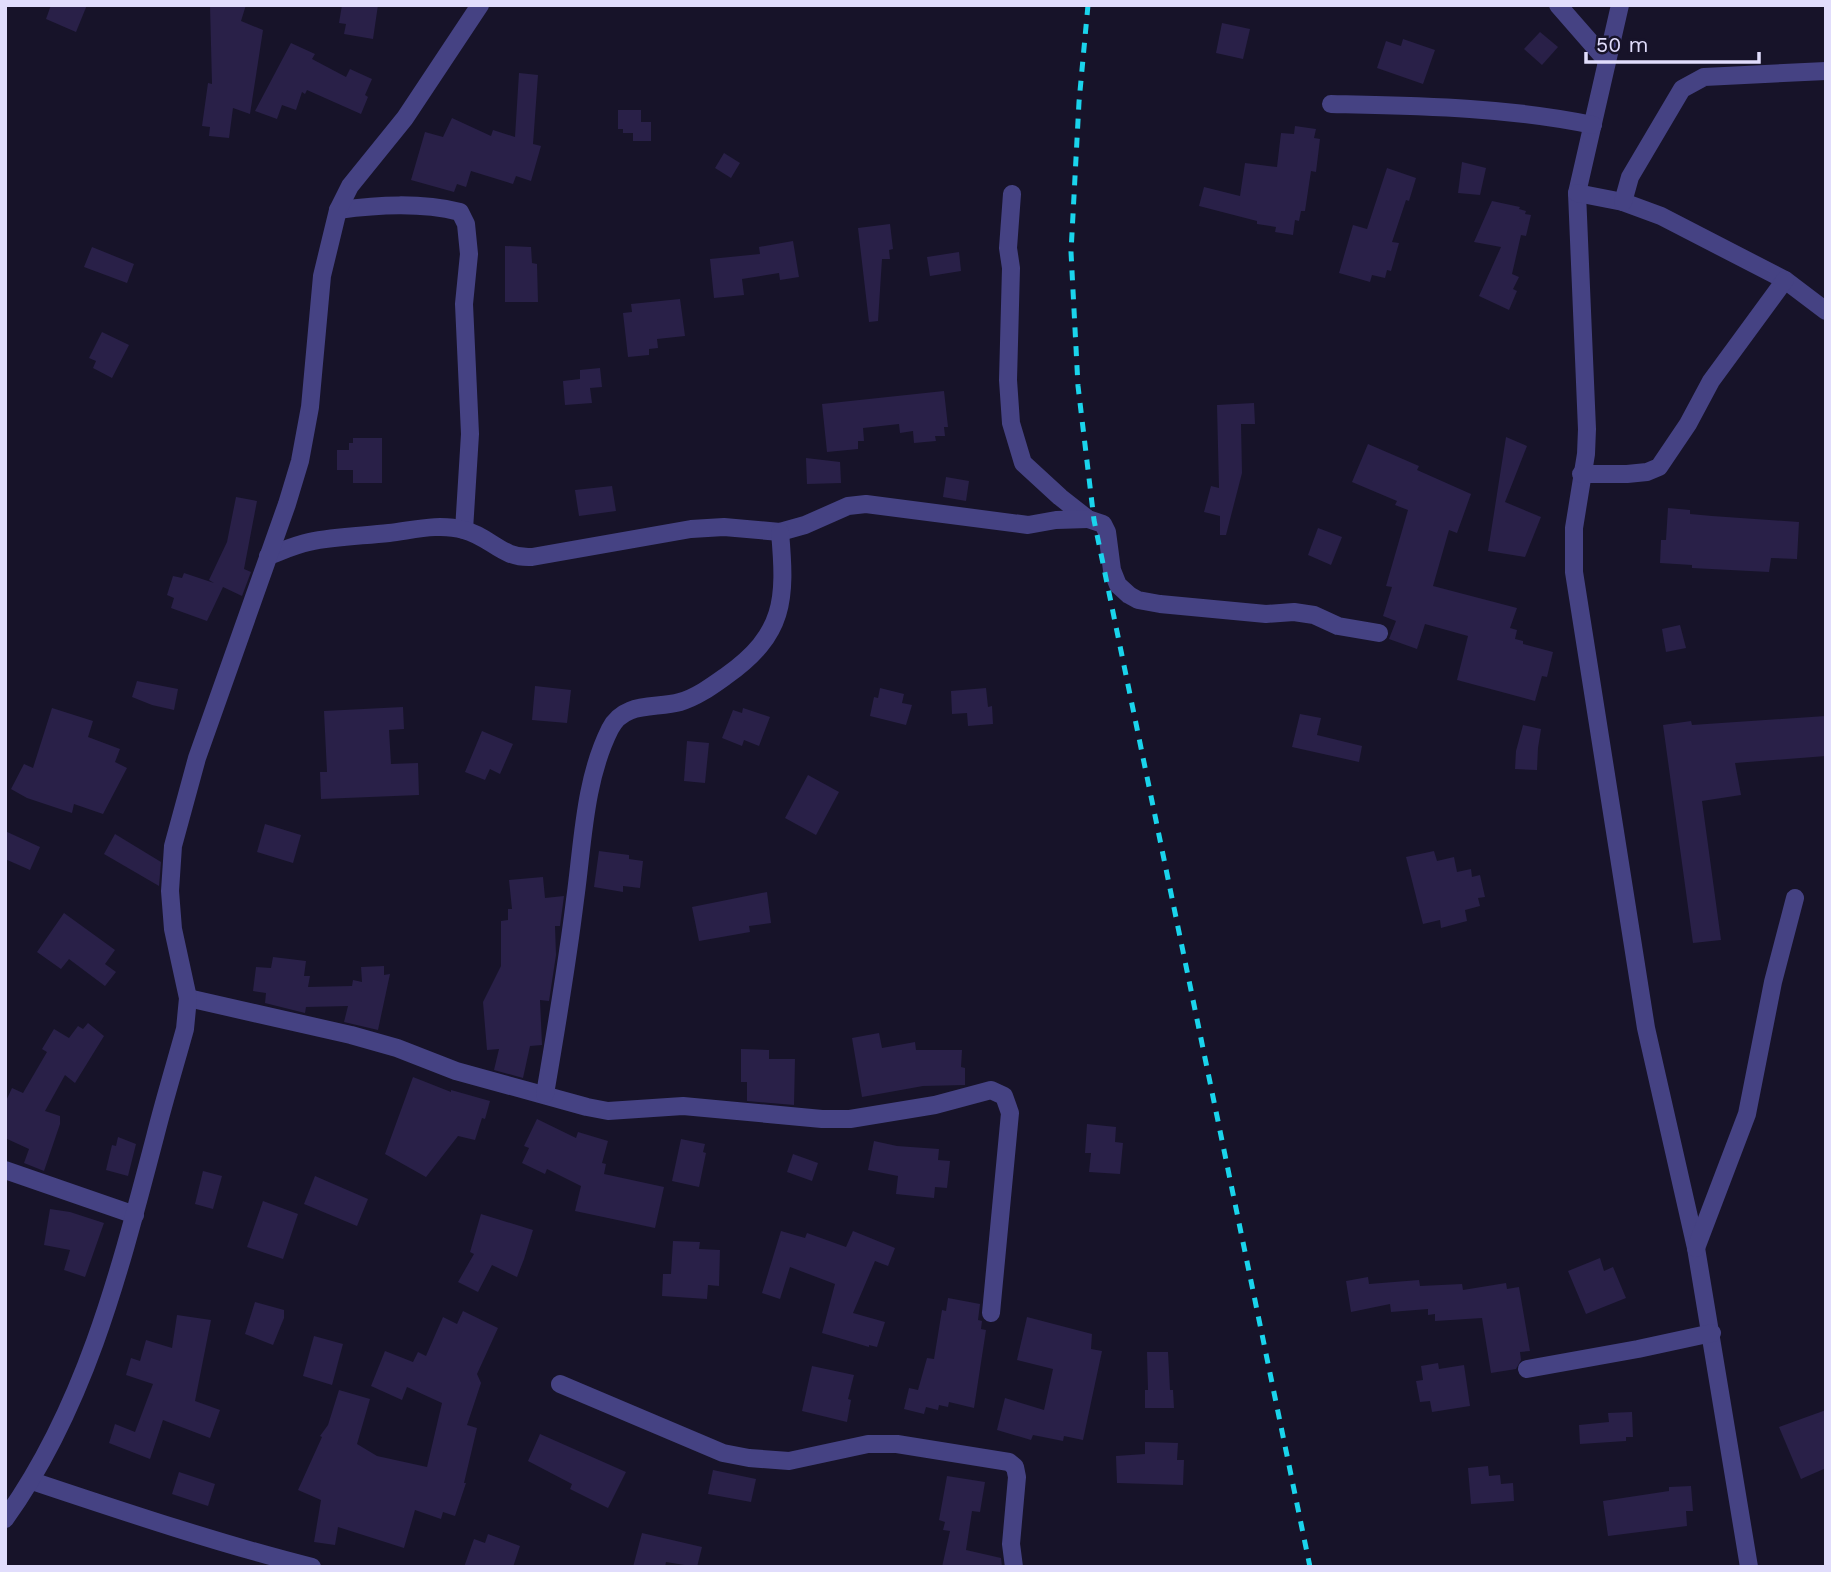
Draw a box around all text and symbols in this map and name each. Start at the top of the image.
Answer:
scale bar [1586,21,1759,65]
text: 50 m [1596,32,1648,57]

